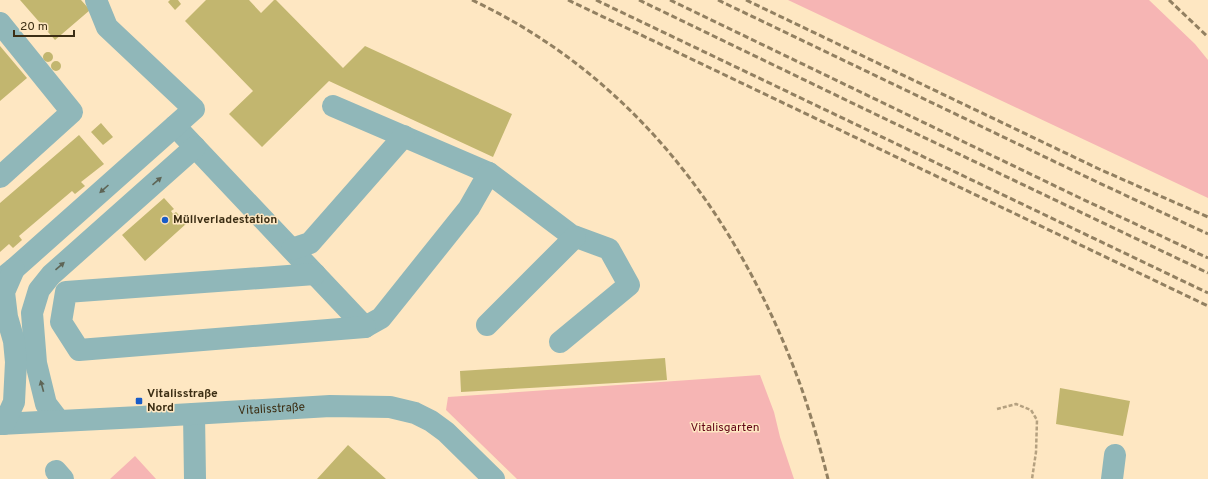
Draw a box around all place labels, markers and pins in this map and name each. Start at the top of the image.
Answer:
place label: Müllverladestation [173,212,277,228]
marker: Müllverladestation [160,215,170,225]
place label: Vitalisstraße Nord [147,386,218,416]
marker: Vitalisstraße Nord [134,396,144,406]

